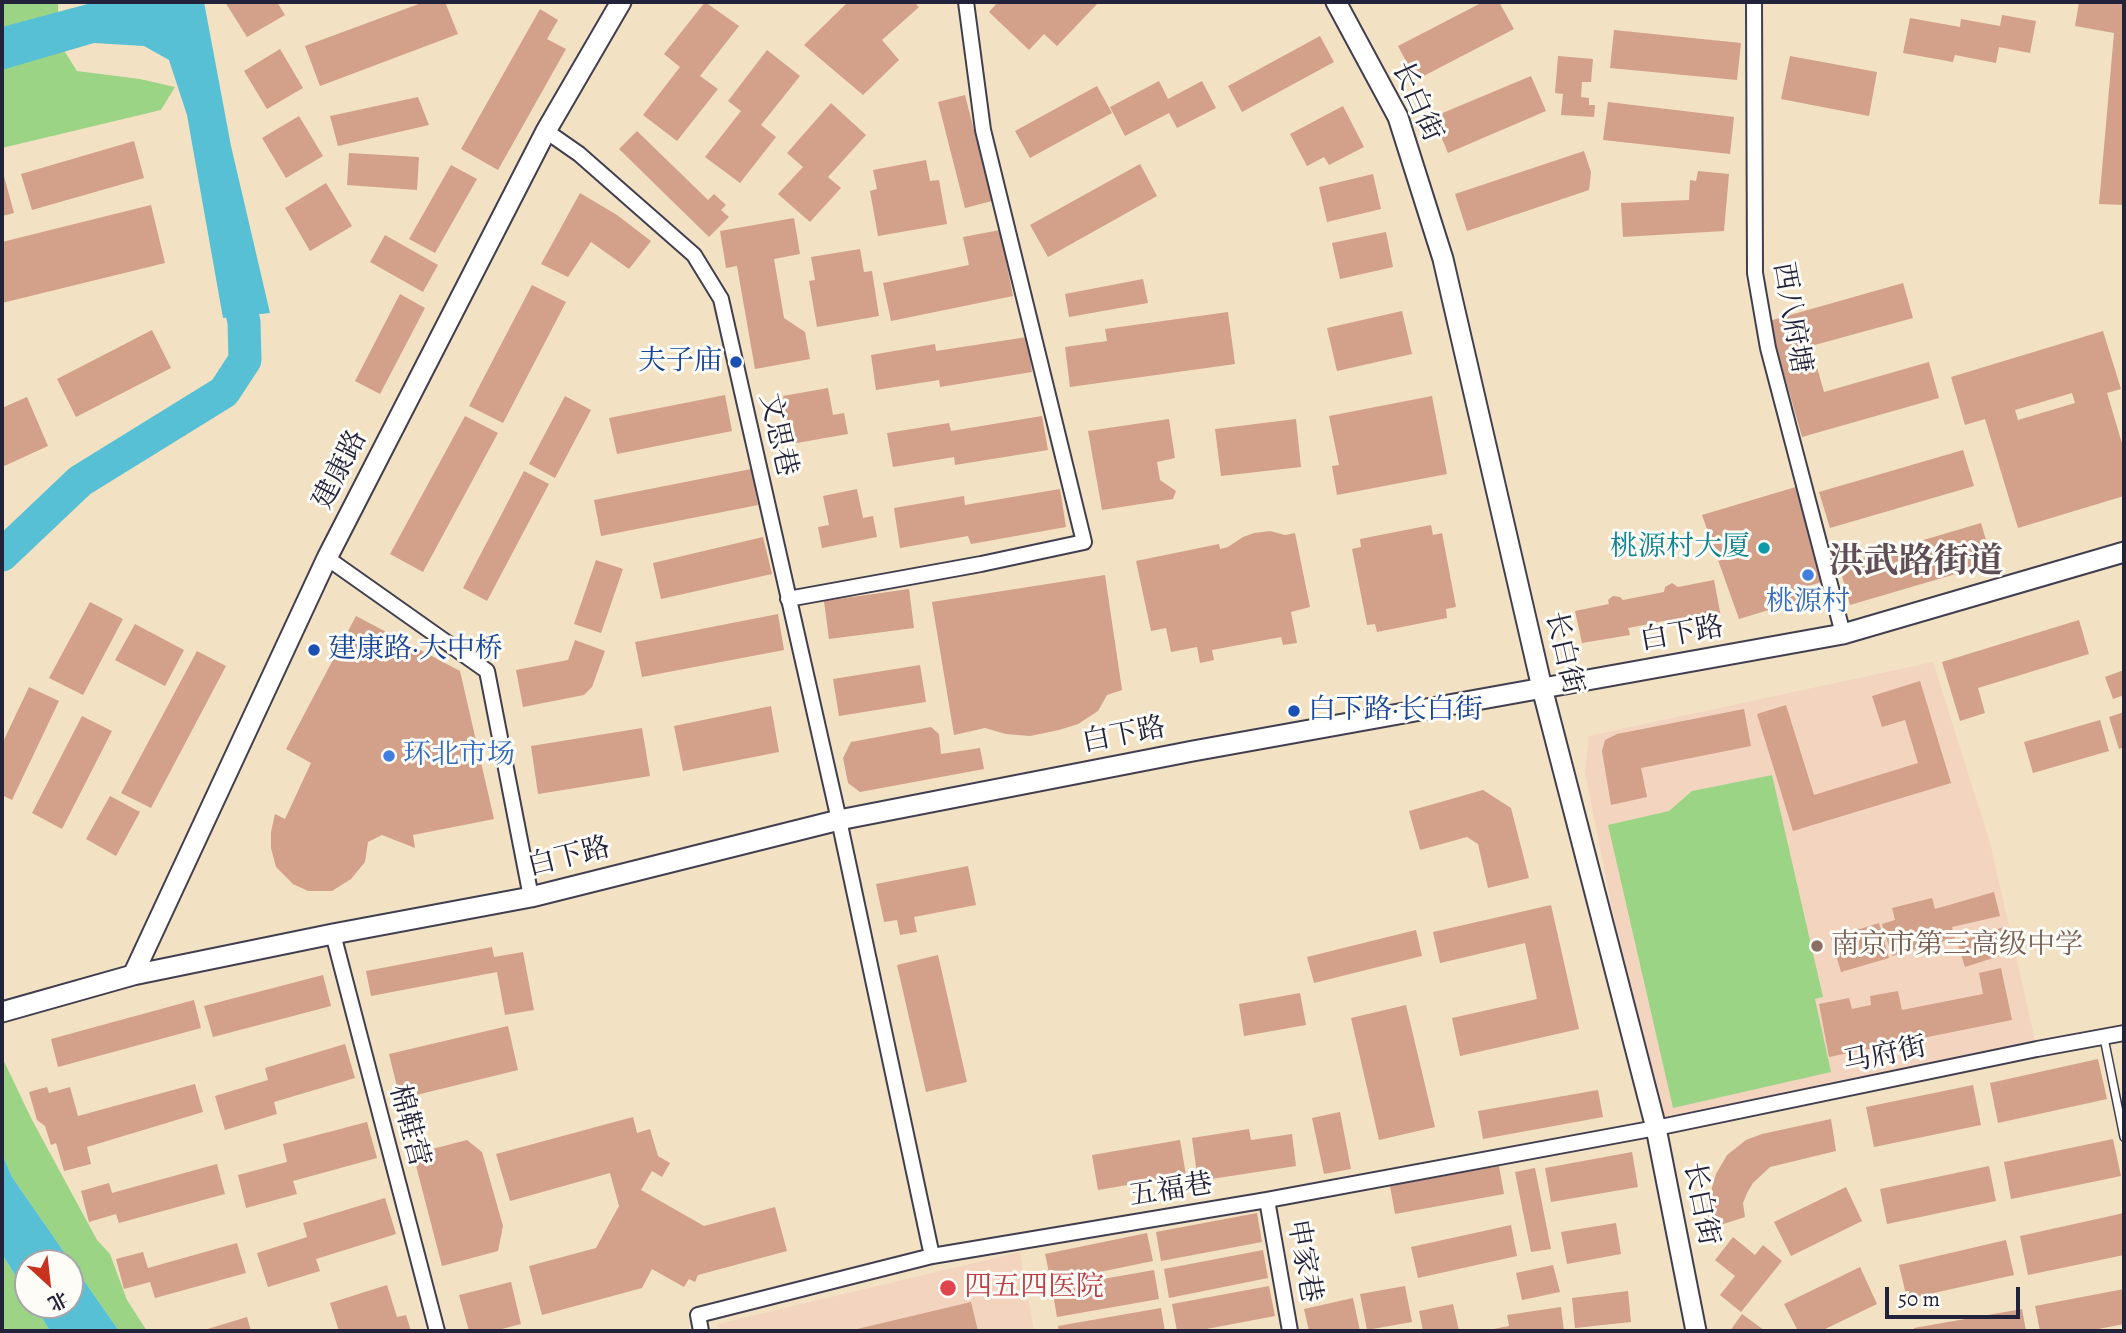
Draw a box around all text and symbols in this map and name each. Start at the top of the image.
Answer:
street label: 长白街 [1384,57,1448,147]
street label: 西八府塘 [1765,260,1817,376]
place label: 夫子庙 [638,345,722,379]
marker: 夫子庙 [728,354,744,370]
street label: 文思巷 [751,390,803,480]
street label: 建康路 [307,425,375,515]
place label: 桃源村大厦 [1610,531,1750,565]
marker: 桃源村大厦 [1756,540,1772,556]
district label: 洪武路街道 [1829,542,2003,584]
marker: 桃源村 [1800,567,1816,583]
place label: 桃源村 [1766,586,1850,620]
street label: 长白街 [1537,608,1589,698]
street label: 白下路 [1638,611,1726,659]
place label: 建康路·大中桥 [328,633,503,667]
marker: 建康路·大中桥 [306,642,322,658]
place label: 白下路·长白街 [1308,694,1483,728]
marker: 白下路·长白街 [1286,703,1302,719]
street label: 白下路 [1080,711,1168,761]
place label: 环北市场 [403,739,515,773]
marker: 环北市场 [381,748,397,764]
street label: 白下路 [524,832,614,884]
place label: 南京市第三高级中学 [1831,929,2083,963]
marker: 南京市第三高级中学 [1809,938,1825,954]
street label: 马府街 [1840,1031,1930,1081]
street label: 棉鞋营 [381,1081,435,1171]
street label: 长白街 [1675,1160,1725,1248]
street label: 五福巷 [1127,1168,1215,1214]
street label: 申家巷 [1279,1217,1327,1305]
north arrow [14,1249,84,1319]
place label: 四五四医院 [964,1271,1104,1305]
scale bar [1888,1274,2023,1318]
marker: 四五四医院 [938,1278,958,1298]
text: 北 [43,1285,72,1317]
text: 50 m [1898,1285,1940,1313]

